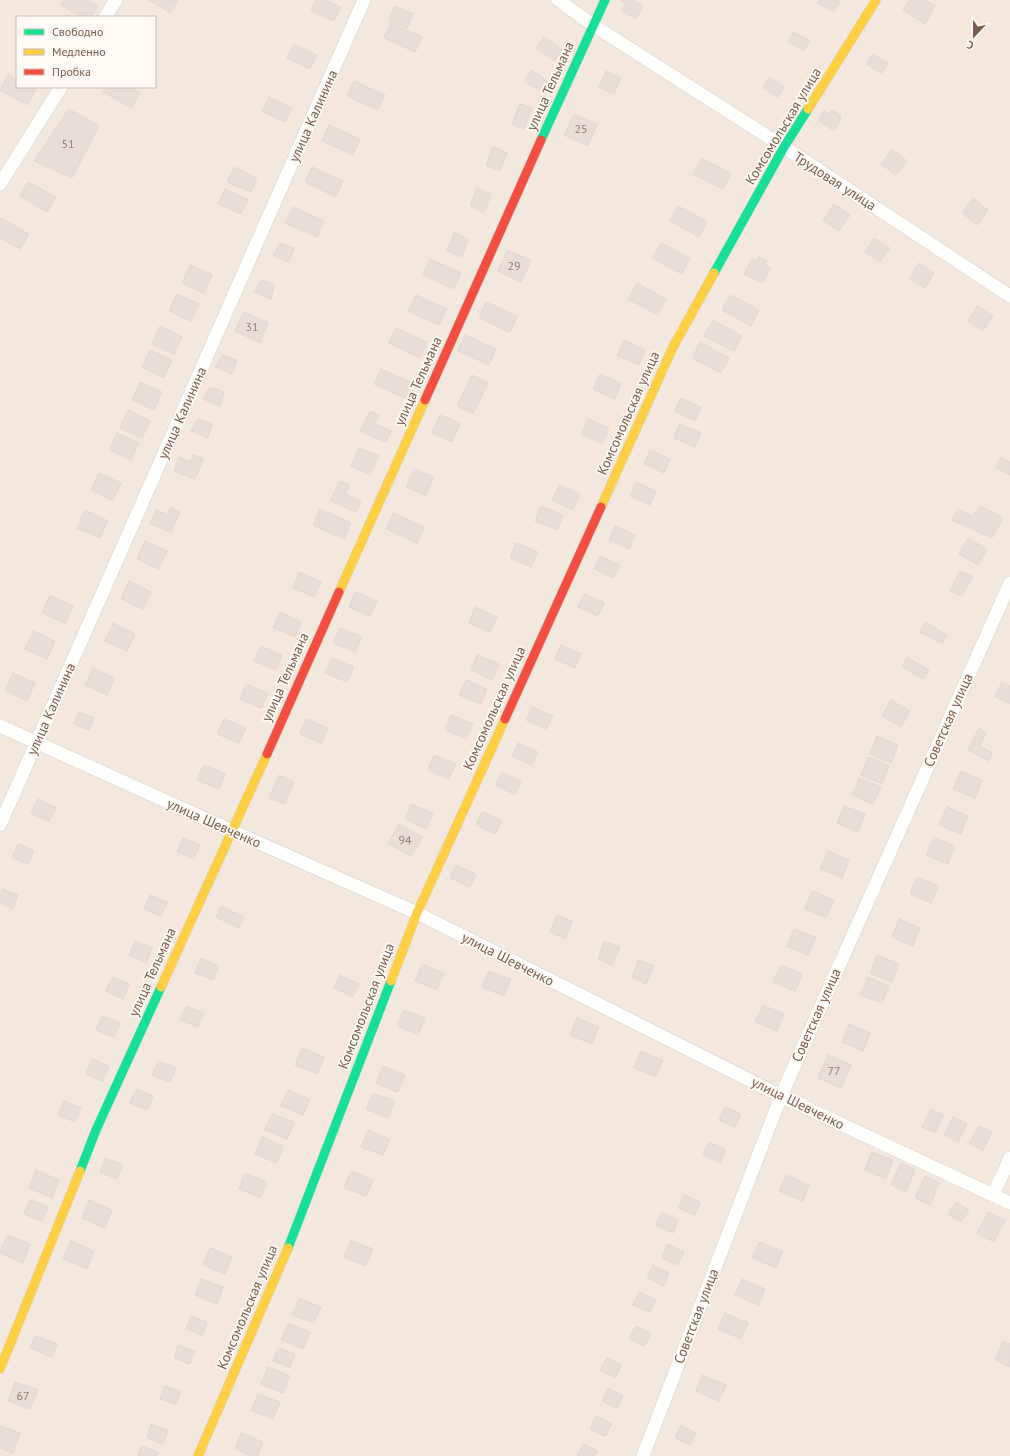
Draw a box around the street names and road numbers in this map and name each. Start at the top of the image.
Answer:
street label: улица Тельмана [522,39,578,133]
street label: Комсомольская улица [741,64,825,188]
street label: улица Калинина [285,67,341,165]
street label: Трудовая улица [790,148,880,214]
street label: улица Тельмана [390,334,446,428]
street label: Комсомольская улица [593,348,663,478]
street label: улица Калинина [154,364,210,462]
street label: улица Тельмана [257,630,313,724]
street label: Комсомольская улица [459,643,529,773]
street label: улица Калинина [23,660,79,758]
street label: Советская улица [919,670,977,770]
street label: улица Шевченко [164,794,264,852]
street label: улица Тельмана [124,925,180,1019]
street label: улица Шевченко [459,928,557,990]
street label: Комсомольская улица [334,940,398,1072]
street label: Советская улица [787,965,845,1065]
street label: улица Шевченко [749,1073,847,1133]
street label: Комсомольская улица [213,1242,281,1372]
street label: Советская улица [670,1266,722,1366]

